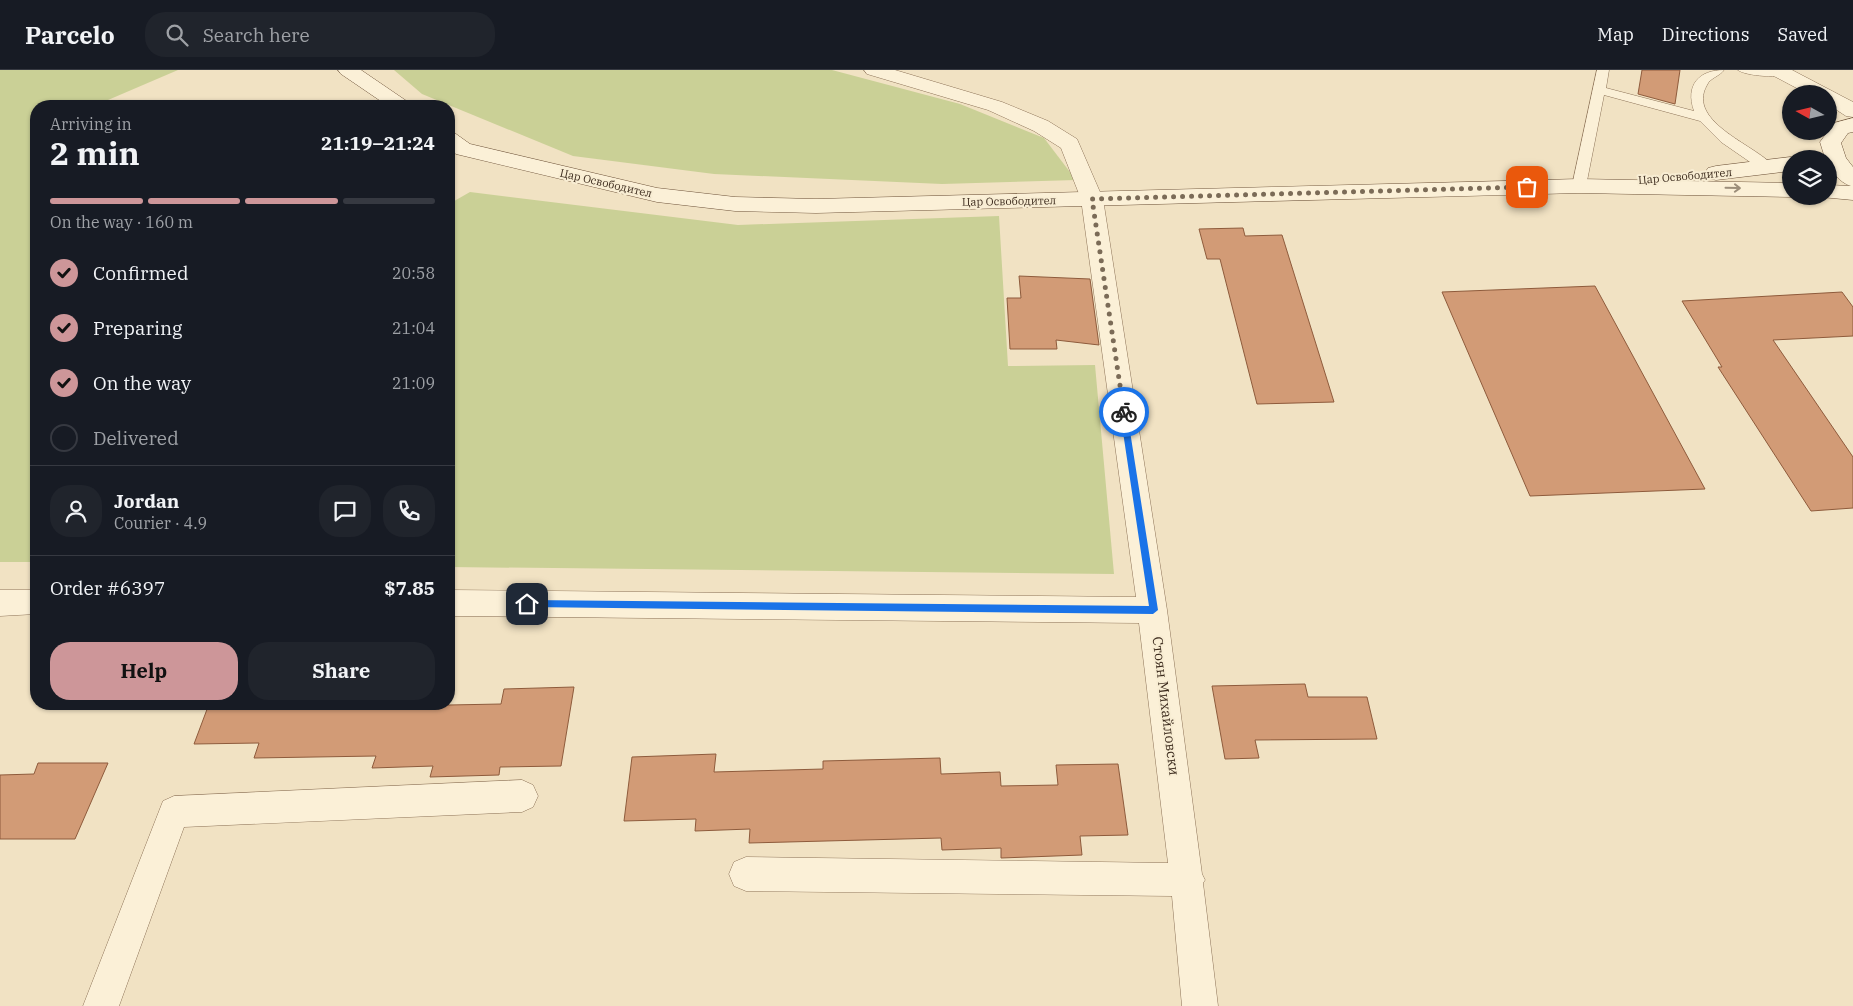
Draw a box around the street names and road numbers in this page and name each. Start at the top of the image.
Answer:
street label: Цар Освободител [1637,165,1733,187]
street label: Цар Освободител [558,166,654,201]
street label: Цар Освободител [962,193,1057,209]
street label: Стоян Михайловски [1149,635,1183,777]

